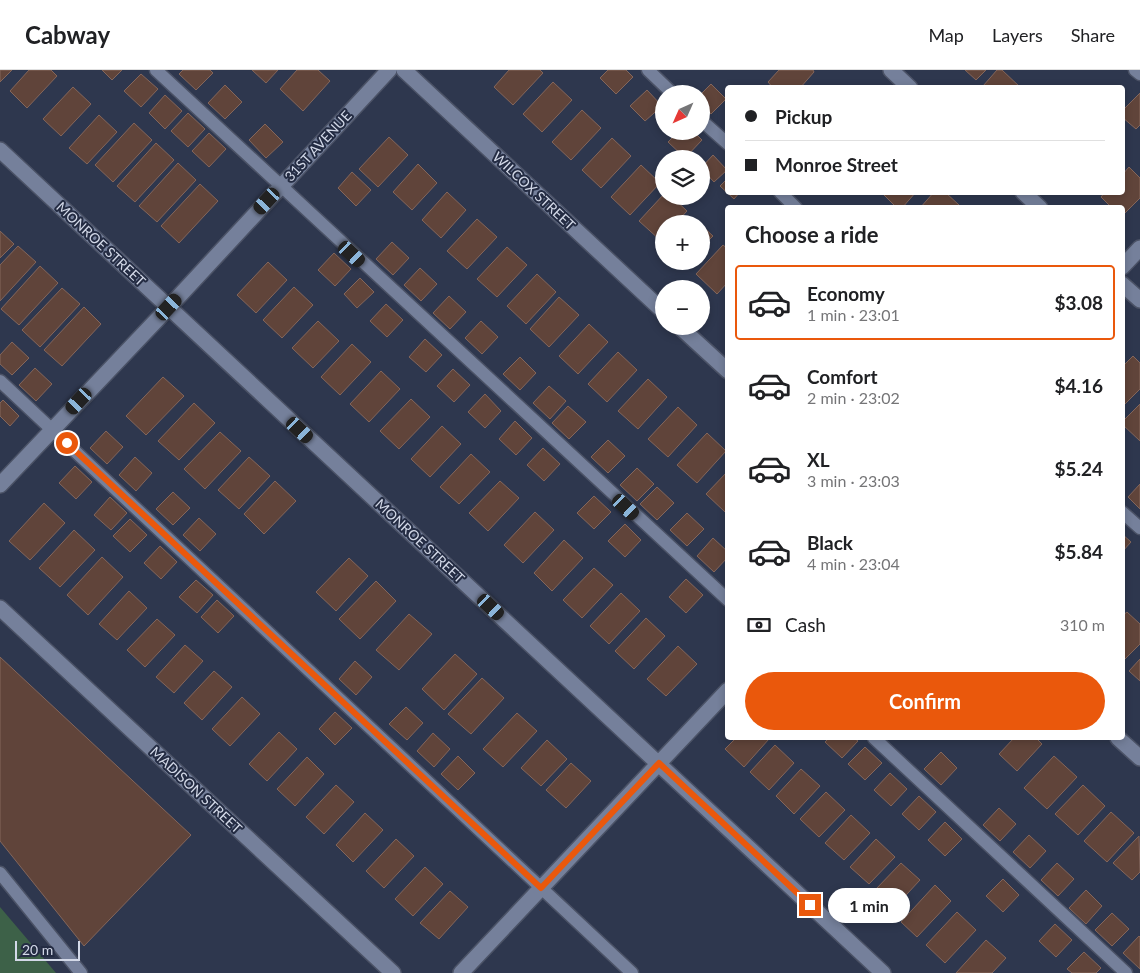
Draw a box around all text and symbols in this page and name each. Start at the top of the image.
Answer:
text: Cabway [25,20,110,49]
text: Map [928,24,964,46]
text: Layers [992,24,1043,46]
text: Share [1071,24,1115,46]
north arrow [655,85,710,140]
map controls [655,85,710,335]
text: Pickup [775,105,832,128]
street label: 31ST AVENUE [281,107,355,184]
street label: WILCOX STREET [489,148,580,234]
button: layers [655,150,710,205]
text: Monroe Street [775,153,898,176]
car [251,185,282,217]
street label: MONROE STREET [53,198,150,290]
button: + [655,215,710,270]
text: Choose a ride [745,221,879,248]
car [335,238,368,270]
button: − [655,280,710,335]
icon: car [747,280,792,325]
text: Economy [807,282,885,305]
car [153,291,184,323]
text: $3.08 [1054,291,1103,314]
text: 1 min · 23:01 [807,305,900,324]
icon: car [747,363,792,408]
text: Comfort [807,365,878,388]
text: $4.16 [1054,374,1103,397]
car [63,385,94,417]
text: 2 min · 23:02 [807,388,900,407]
car [283,414,316,446]
route start [56,432,78,454]
icon: car [747,446,792,491]
text: XL [807,448,830,471]
text: $5.24 [1054,457,1103,480]
text: 3 min · 23:03 [807,471,900,490]
car [609,491,642,523]
street label: MONROE STREET [372,495,469,587]
icon: car [747,529,792,574]
text: Black [807,531,853,554]
text: $5.84 [1054,540,1103,563]
text: 4 min · 23:04 [807,554,900,573]
car [474,591,507,623]
icon: cash [745,611,773,639]
text: Cash [785,613,826,636]
text: 310 m [1060,615,1105,634]
button: Confirm [745,672,1105,730]
street label: MADISON STREET [147,743,246,837]
callout: 1 min [828,888,910,922]
route end [799,894,821,916]
text: 1 min [849,896,889,915]
scale bar [15,938,80,961]
text: 20 m [22,941,53,958]

